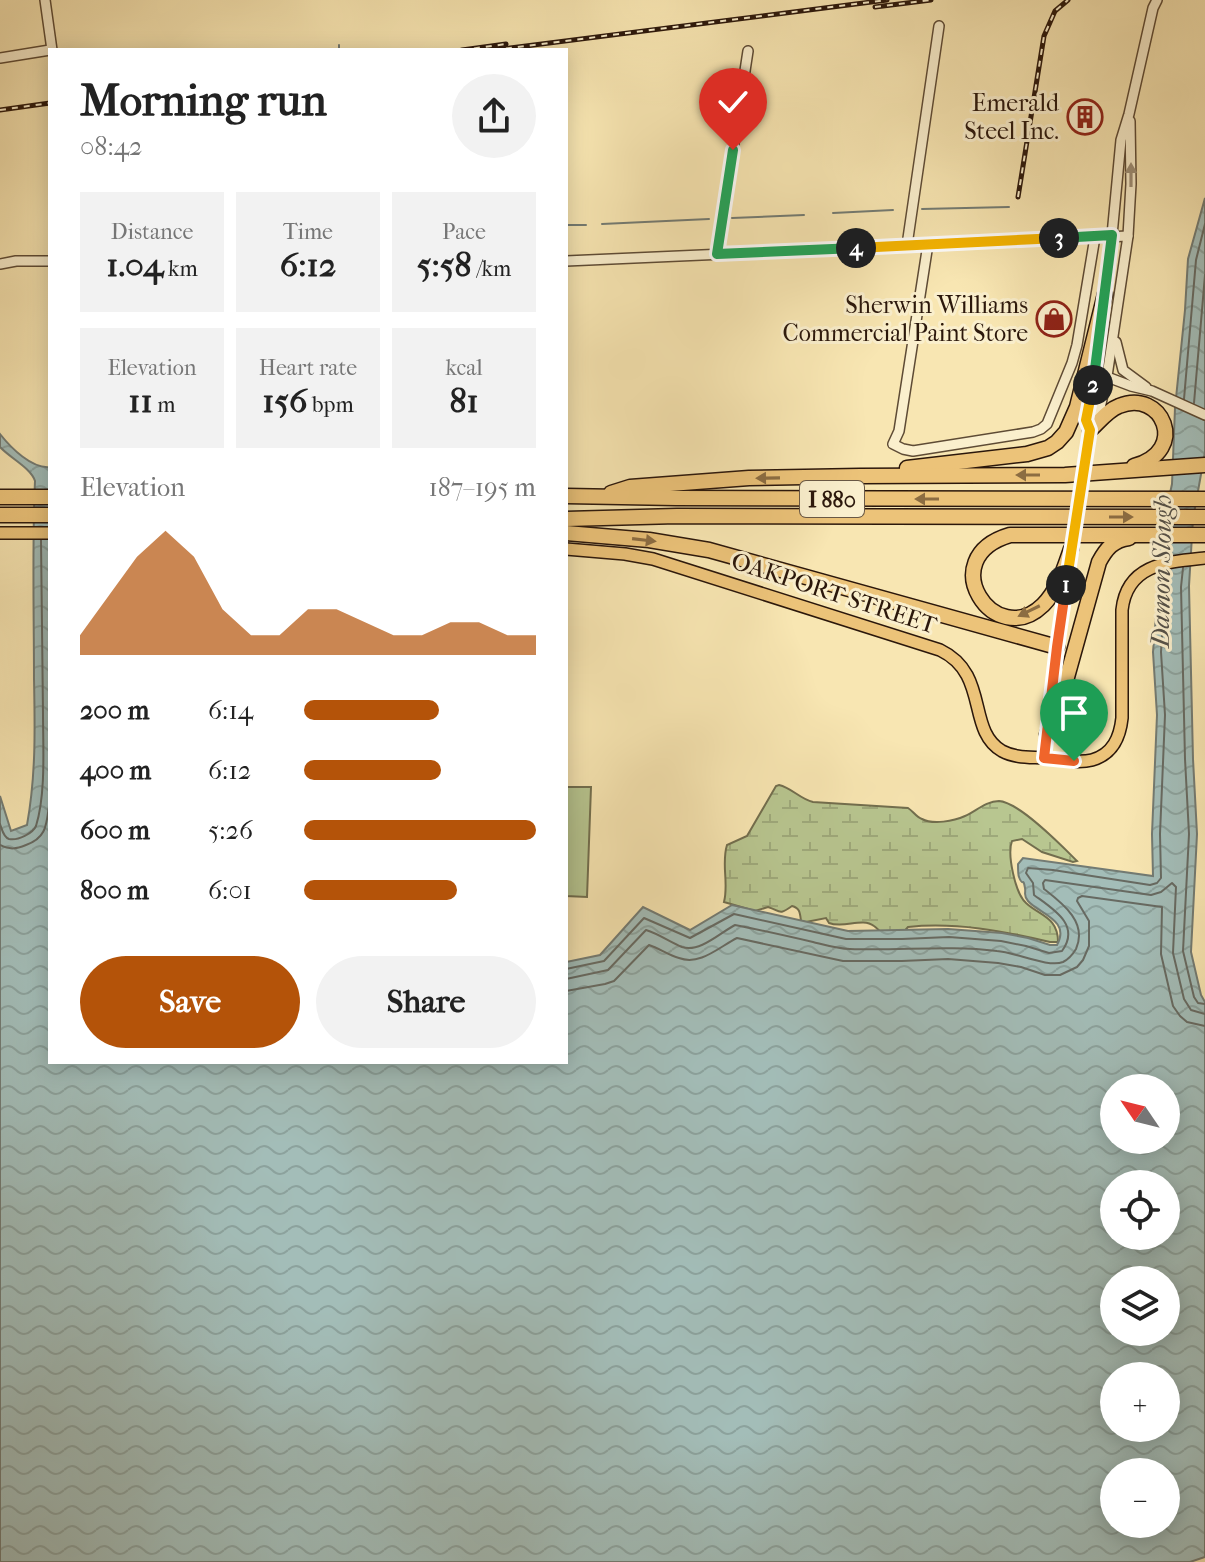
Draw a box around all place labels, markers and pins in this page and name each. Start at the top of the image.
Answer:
pin [699,68,767,150]
place label: Emerald Steel Inc. [964,89,1060,145]
building icon: Emerald Steel Inc. [1066,98,1104,136]
pin: 3 [1039,218,1079,258]
pin: 4 [836,228,876,268]
place label: Sherwin Williams Commercial Paint Store [783,291,1028,347]
shop icon: Sherwin Williams Commercial Paint Store [1035,300,1073,338]
pin: 2 [1073,365,1113,405]
pin: 1 [1046,565,1086,605]
pin [1040,679,1108,761]

